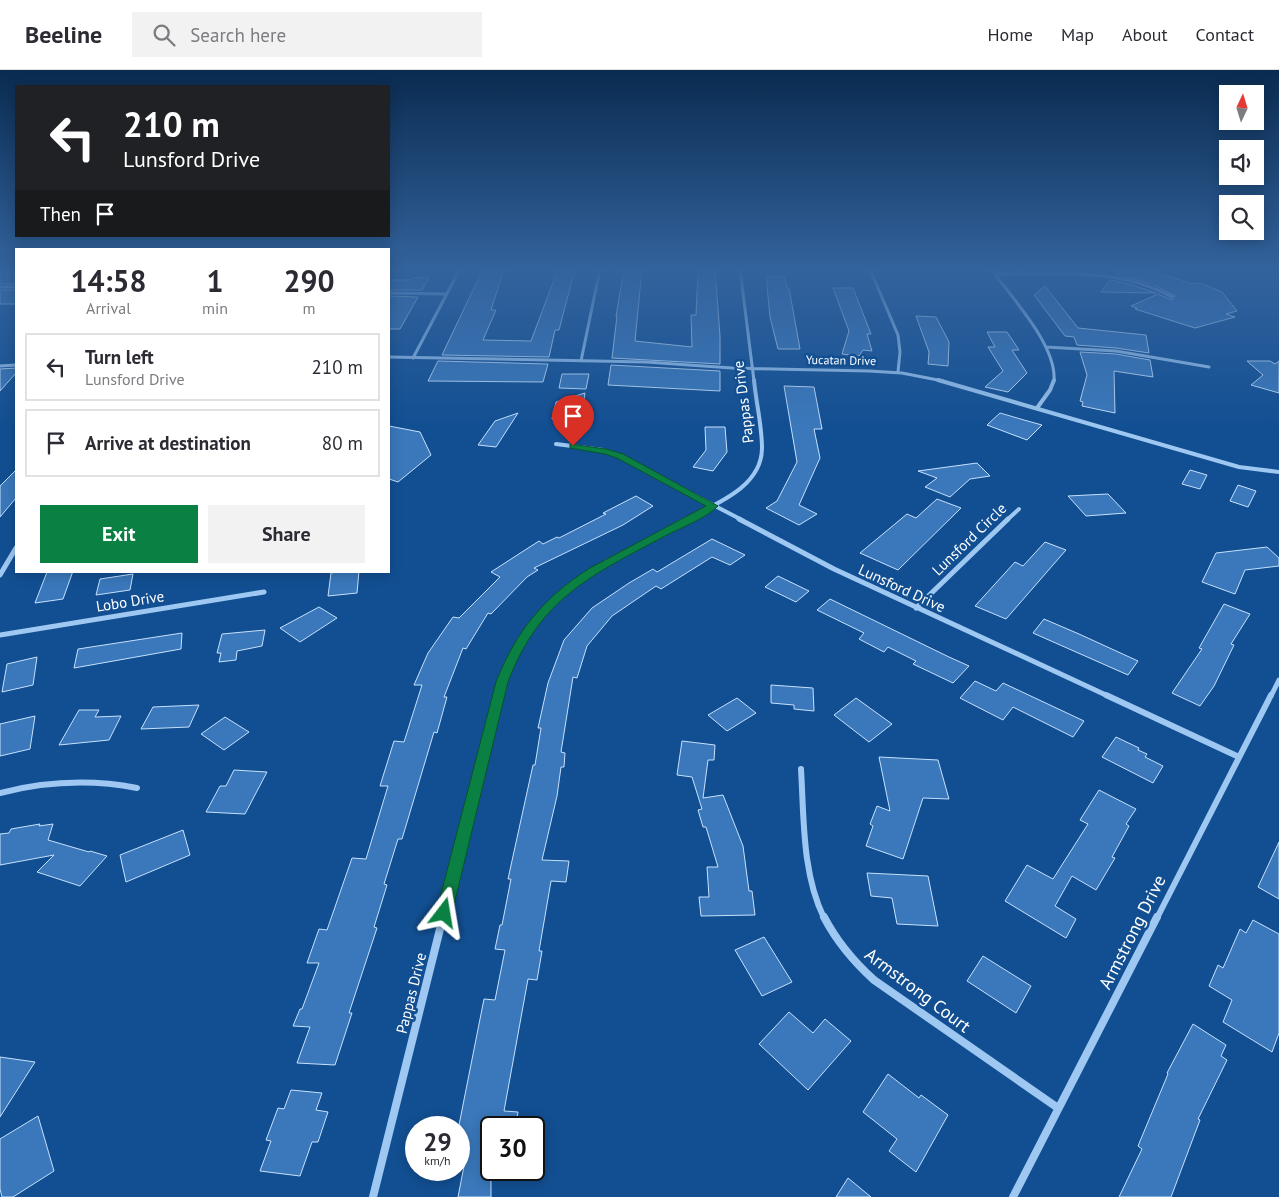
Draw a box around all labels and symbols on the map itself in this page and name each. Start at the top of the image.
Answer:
north arrow [1219,85,1264,130]
street label: Yucatan Drive [806,352,876,368]
street label: Pappas Drive [729,360,757,444]
pin [552,395,594,446]
street label: Lunsford Circle [928,499,1010,579]
street label: Lunsford Drive [856,560,948,616]
street label: Lobo Drive [95,586,165,616]
street label: Armstrong Drive [1093,871,1171,993]
position arrow [417,886,469,938]
street label: Armstrong Court [860,943,976,1037]
street label: Pappas Drive [392,950,430,1036]
speed limit sign: 30 [480,1116,545,1181]

